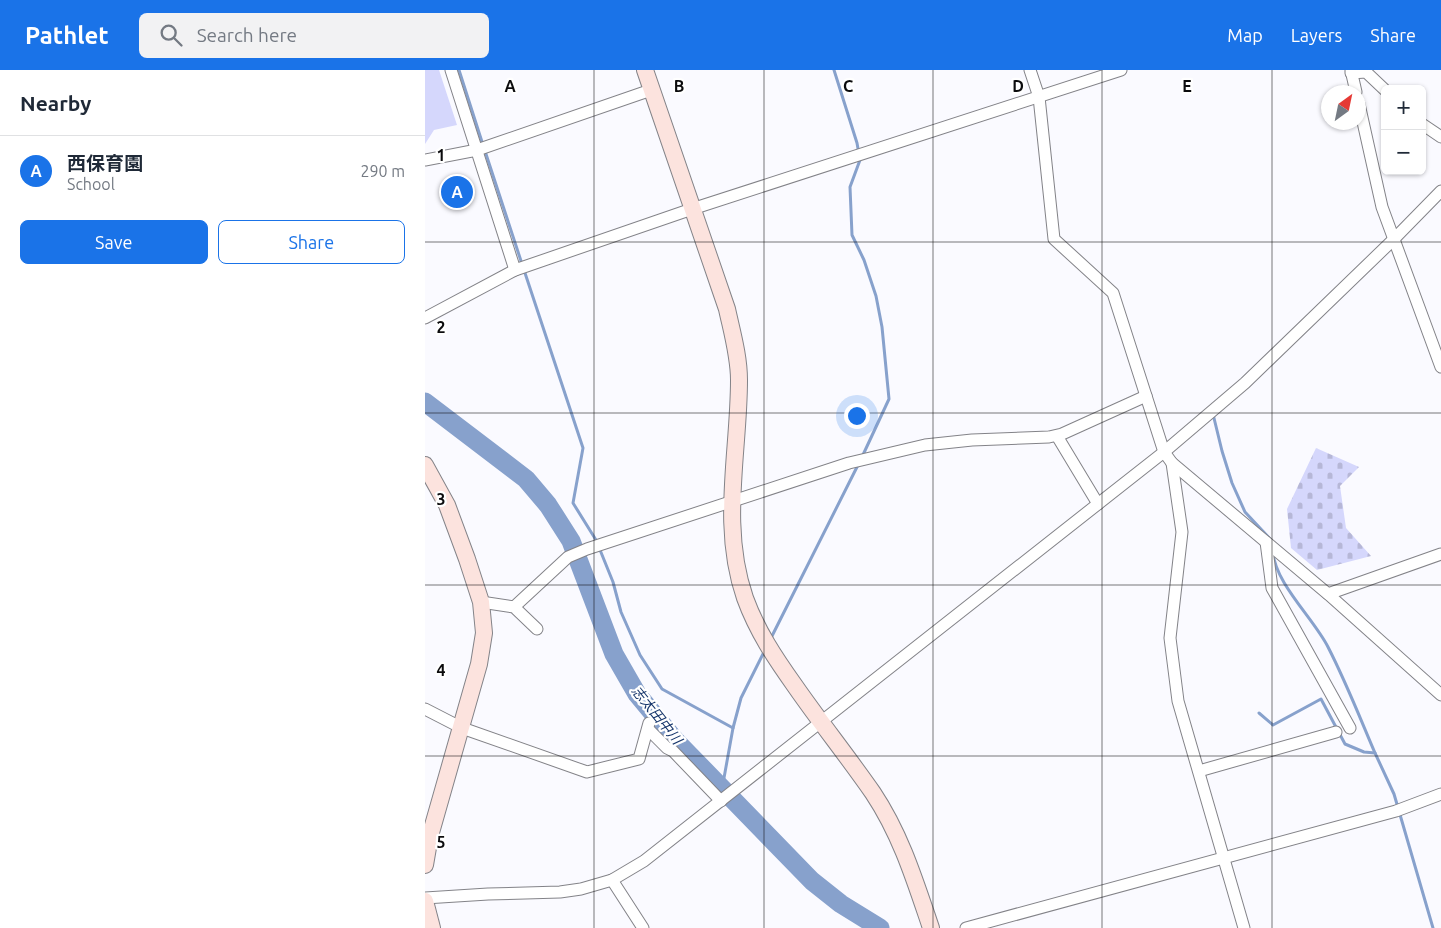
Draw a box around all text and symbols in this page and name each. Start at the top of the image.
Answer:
search box [139,13,489,58]
icon: search [157,21,185,49]
text: Pathlet [25,22,109,49]
text: Search here [197,24,297,46]
text: Map [1227,25,1263,45]
text: Layers [1291,25,1342,45]
text: Share [1370,25,1416,45]
text: A [504,77,516,95]
text: B [674,77,684,95]
text: C [843,77,853,95]
text: D [1012,77,1024,95]
text: E [1182,77,1192,95]
north arrow [1321,85,1366,130]
map controls [1381,85,1426,175]
button: + [1381,85,1426,130]
text: Nearby [20,91,91,115]
button: − [1381,130,1426,175]
text: 1 [436,146,446,164]
text: 西保育園 [67,152,143,174]
text: A [30,162,42,180]
text: 290 m [360,162,405,180]
pin: A [441,173,473,211]
text: School [67,175,115,193]
button: Save [20,220,208,264]
button: Share [218,220,405,264]
text: 2 [436,318,446,336]
your location [844,403,870,429]
text: 3 [436,490,446,508]
text: 4 [436,661,446,679]
water label: 志太田中川 [629,683,687,749]
text: 5 [436,833,446,851]

